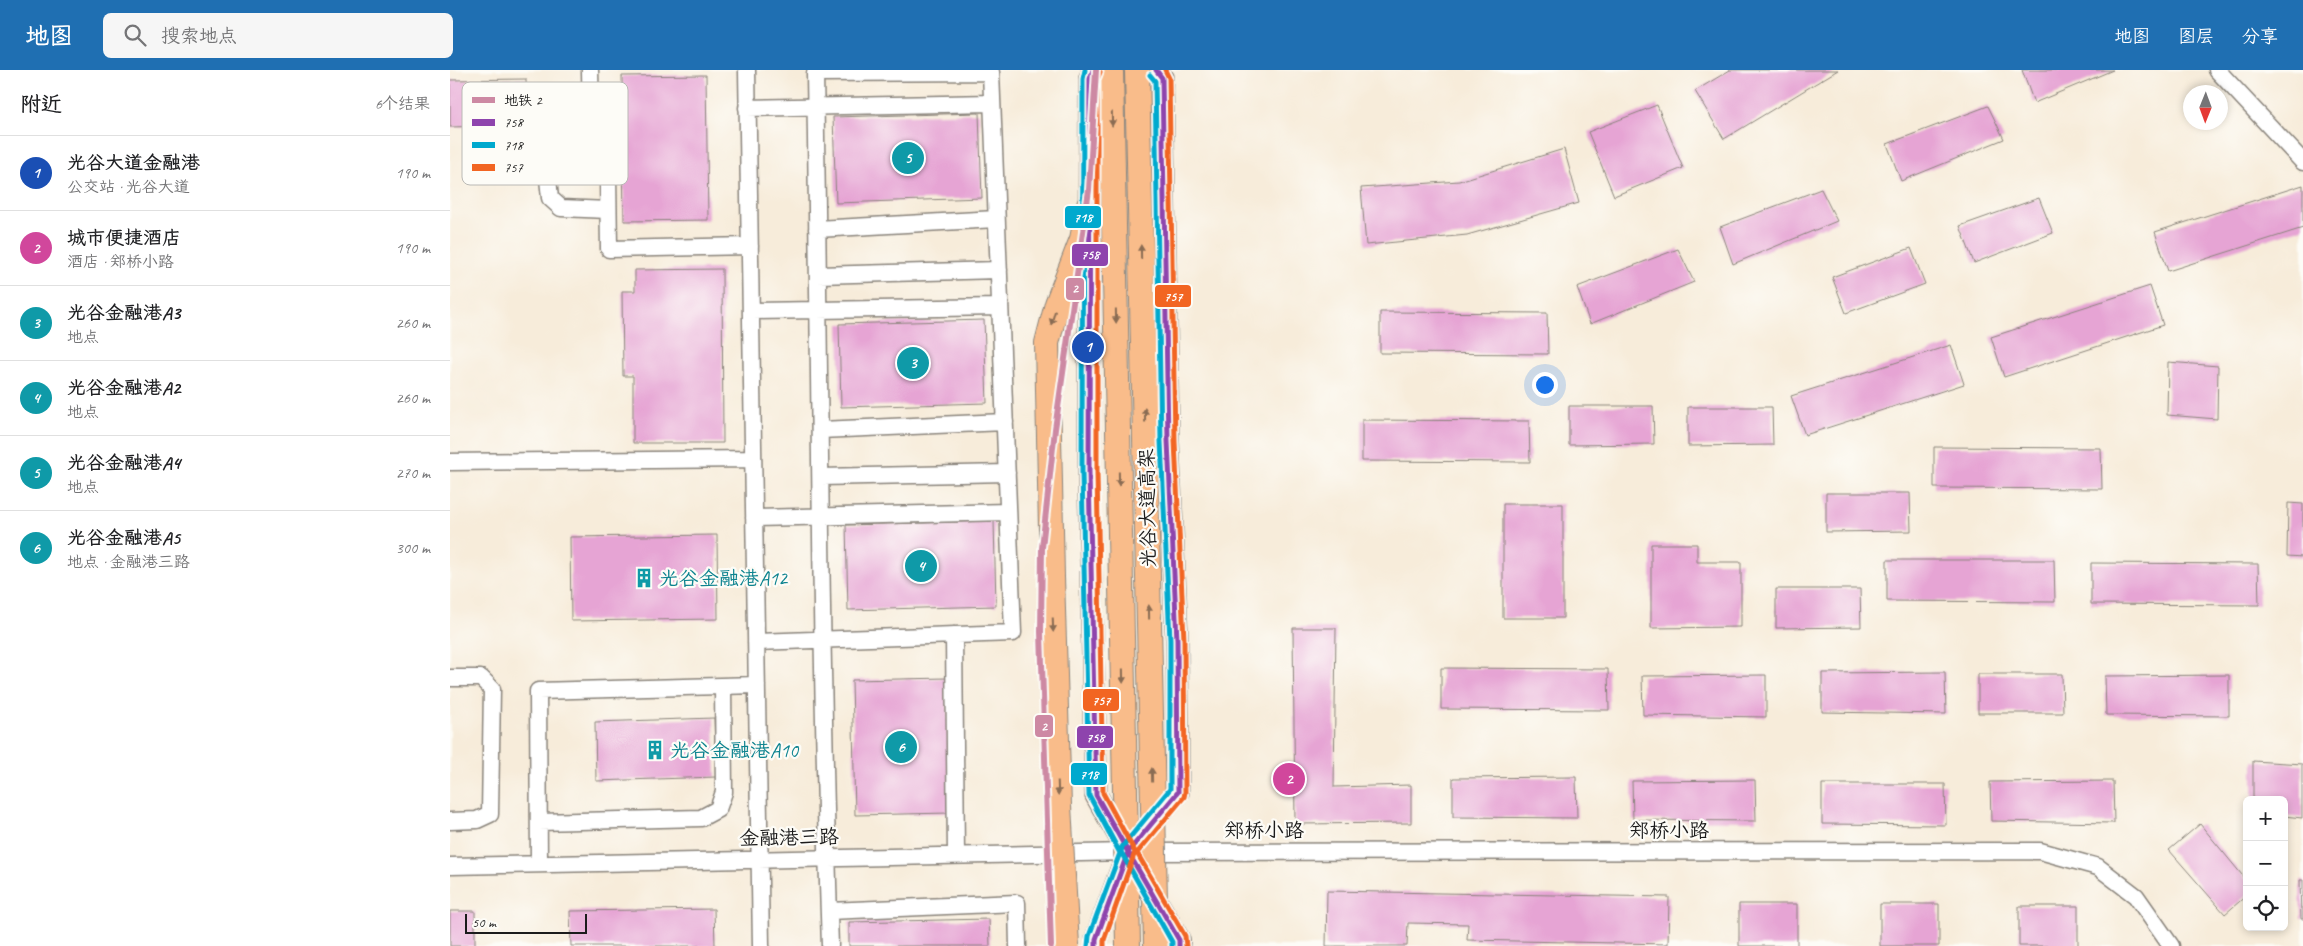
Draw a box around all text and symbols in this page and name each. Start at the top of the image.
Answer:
search box [103,13,453,58]
text: 地图 [25,21,73,51]
icon: search [121,21,149,49]
text: 搜索地点 [161,24,237,48]
text: 地图 [2114,25,2150,47]
text: 图层 [2178,25,2214,47]
text: 分享 [2242,25,2278,47]
legend [462,82,628,185]
north arrow [2183,85,2228,130]
text: 附近 [20,91,62,117]
text: 地铁 2 [504,92,543,109]
text: 6个结果 [375,94,430,114]
one-way arrow [1108,111,1116,127]
text: 758 [504,114,525,131]
text: 718 [504,137,525,154]
pin: 5 [892,139,924,177]
text: 光谷大道金融港 [67,151,200,175]
text: 757 [504,159,524,176]
text: 1 [32,163,40,183]
text: 190 m [396,163,430,183]
text: 公交站 · 光谷大道 [67,177,190,197]
line badge: 718 [1064,205,1102,229]
text: 718 [1074,209,1094,226]
text: 城市便捷酒店 [67,226,181,250]
text: 2 [32,238,40,258]
text: 190 m [396,238,430,258]
line badge: 758 [1071,243,1109,267]
one-way arrow [1137,244,1145,260]
text: 758 [1081,246,1101,263]
text: 酒店 · 郑桥小路 [67,252,174,272]
line badge: 2 [1065,277,1085,301]
text: 2 [1072,280,1080,297]
line badge: 757 [1154,284,1192,308]
text: 757 [1164,288,1184,305]
text: 光谷金融港A3 [67,301,180,325]
one-way arrow [1112,308,1120,324]
one-way arrow [1049,310,1057,325]
text: 3 [32,313,40,333]
text: 260 m [396,313,430,333]
text: 地点 [67,327,99,347]
pin: 1 [1072,328,1104,366]
pin: 3 [897,344,929,382]
your location [1532,372,1558,398]
text: 光谷金融港A2 [67,376,180,400]
text: 4 [32,388,40,408]
text: 260 m [396,388,430,408]
text: 地点 [67,402,99,422]
one-way arrow [1141,407,1149,423]
street label: 光谷大道高架 [1134,448,1161,568]
text: 光谷金融港A4 [67,451,180,475]
text: 5 [33,463,39,483]
text: 270 m [396,463,430,483]
one-way arrow [1115,471,1123,487]
text: 地点 [67,477,99,497]
text: 光谷金融港A5 [67,526,180,550]
text: 6 [32,538,40,558]
text: 300 m [396,538,430,558]
pin: 4 [905,547,937,585]
text: 地点 · 金融港三路 [67,552,190,572]
place label: 光谷金融港A12 [659,566,789,591]
building icon: 光谷金融港A12 [633,567,655,589]
one-way arrow [1145,604,1153,620]
one-way arrow [1049,618,1057,634]
one-way arrow [1119,668,1127,684]
line badge: 757 [1082,688,1120,712]
text: 757 [1092,692,1112,709]
line badge: 2 [1034,714,1054,738]
text: 2 [1041,718,1049,735]
line badge: 758 [1076,725,1114,749]
pin: 6 [885,728,917,766]
text: 758 [1086,729,1106,746]
place label: 光谷金融港A10 [670,738,800,763]
building icon: 光谷金融港A10 [644,739,666,761]
pin: 2 [1273,760,1305,798]
line badge: 718 [1070,762,1108,786]
text: 718 [1080,766,1100,783]
one-way arrow [1148,767,1156,783]
one-way arrow [1054,780,1062,796]
map controls [2243,796,2288,931]
button: + [2243,796,2288,841]
street label: 郑桥小路 [1224,818,1305,843]
street label: 郑桥小路 [1629,818,1710,843]
street label: 金融港三路 [739,824,840,851]
button: − [2243,841,2288,886]
button: locate [2243,886,2288,931]
scale bar [465,911,588,934]
text: 50 m [472,914,496,931]

